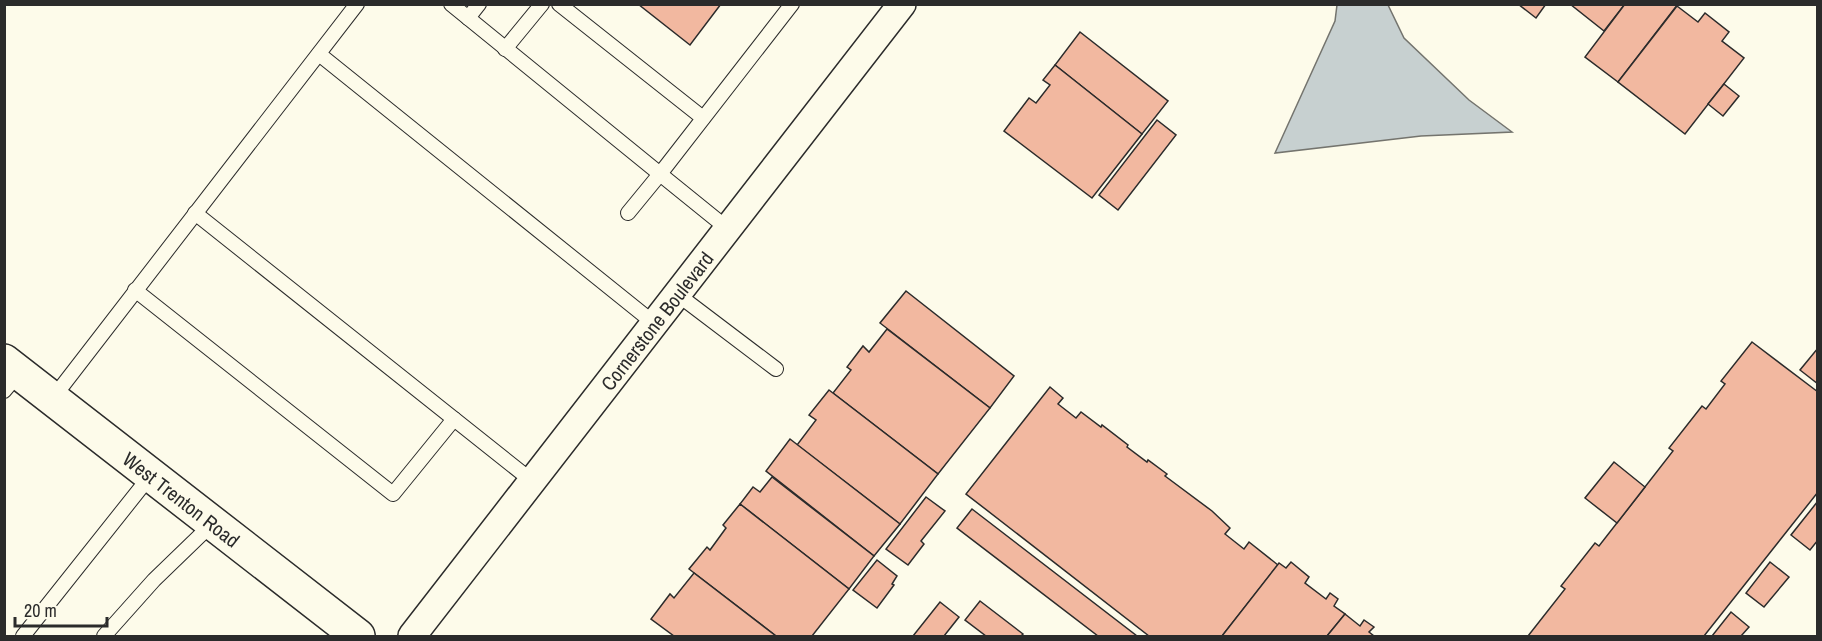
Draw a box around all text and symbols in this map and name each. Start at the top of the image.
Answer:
street label: Cornerstone Boulevard [594,246,719,396]
street label: West Trenton Road [118,445,246,553]
scale bar [15,590,106,628]
text: 20 m [24,598,57,623]

